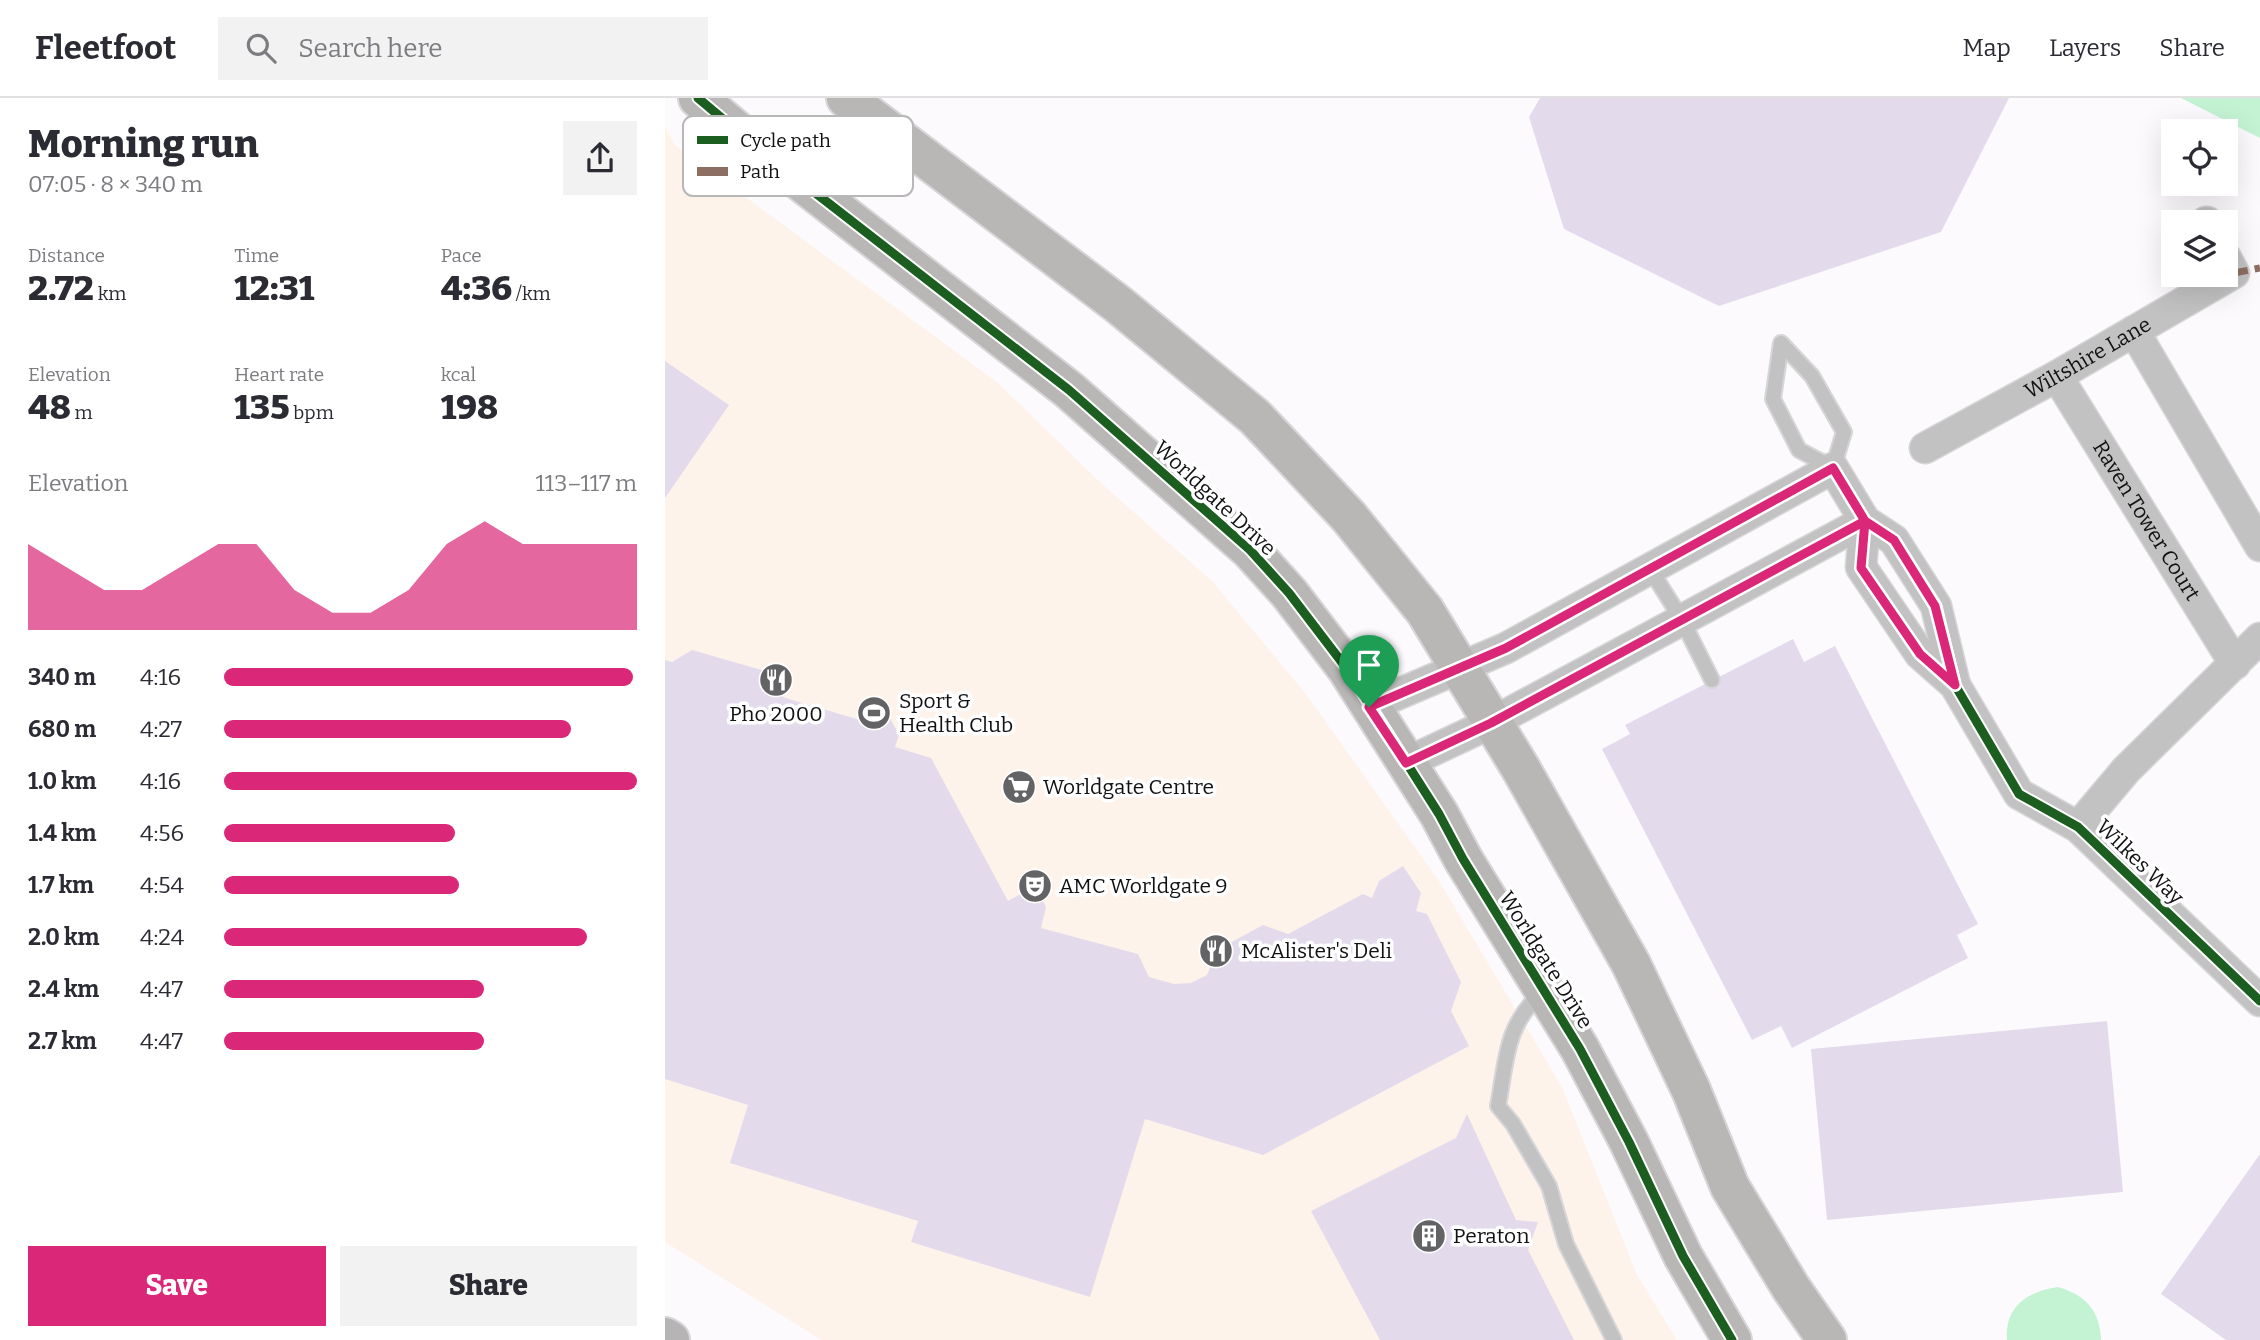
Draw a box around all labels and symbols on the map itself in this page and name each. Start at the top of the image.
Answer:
legend [683,116,913,196]
text: Cycle path [740,129,831,152]
text: Path [740,160,780,183]
street label: Wiltshire Lane [2020,311,2156,404]
street label: Worldgate Drive [1149,435,1281,561]
street label: Raven Tower Court [2087,436,2206,606]
pin [1339,635,1399,707]
restaurant icon: Pho 2000 [757,661,795,699]
place label: Sport & Health Club [899,688,1013,738]
sports icon: Sport & Health Club [855,694,893,732]
place label: Pho 2000 [729,701,823,727]
supermarket icon: Worldgate Centre [1000,768,1038,806]
place label: Worldgate Centre [1043,774,1214,800]
street label: Wilkes Way [2091,814,2190,911]
theatre icon: AMC Worldgate 9 [1016,867,1054,905]
place label: AMC Worldgate 9 [1059,873,1227,899]
street label: Worldgate Drive [1493,886,1599,1034]
restaurant icon: McAlister's Deli [1197,932,1235,970]
place label: McAlister's Deli [1241,938,1392,964]
building icon: Peraton [1410,1217,1448,1255]
place label: Peraton [1453,1223,1529,1249]

